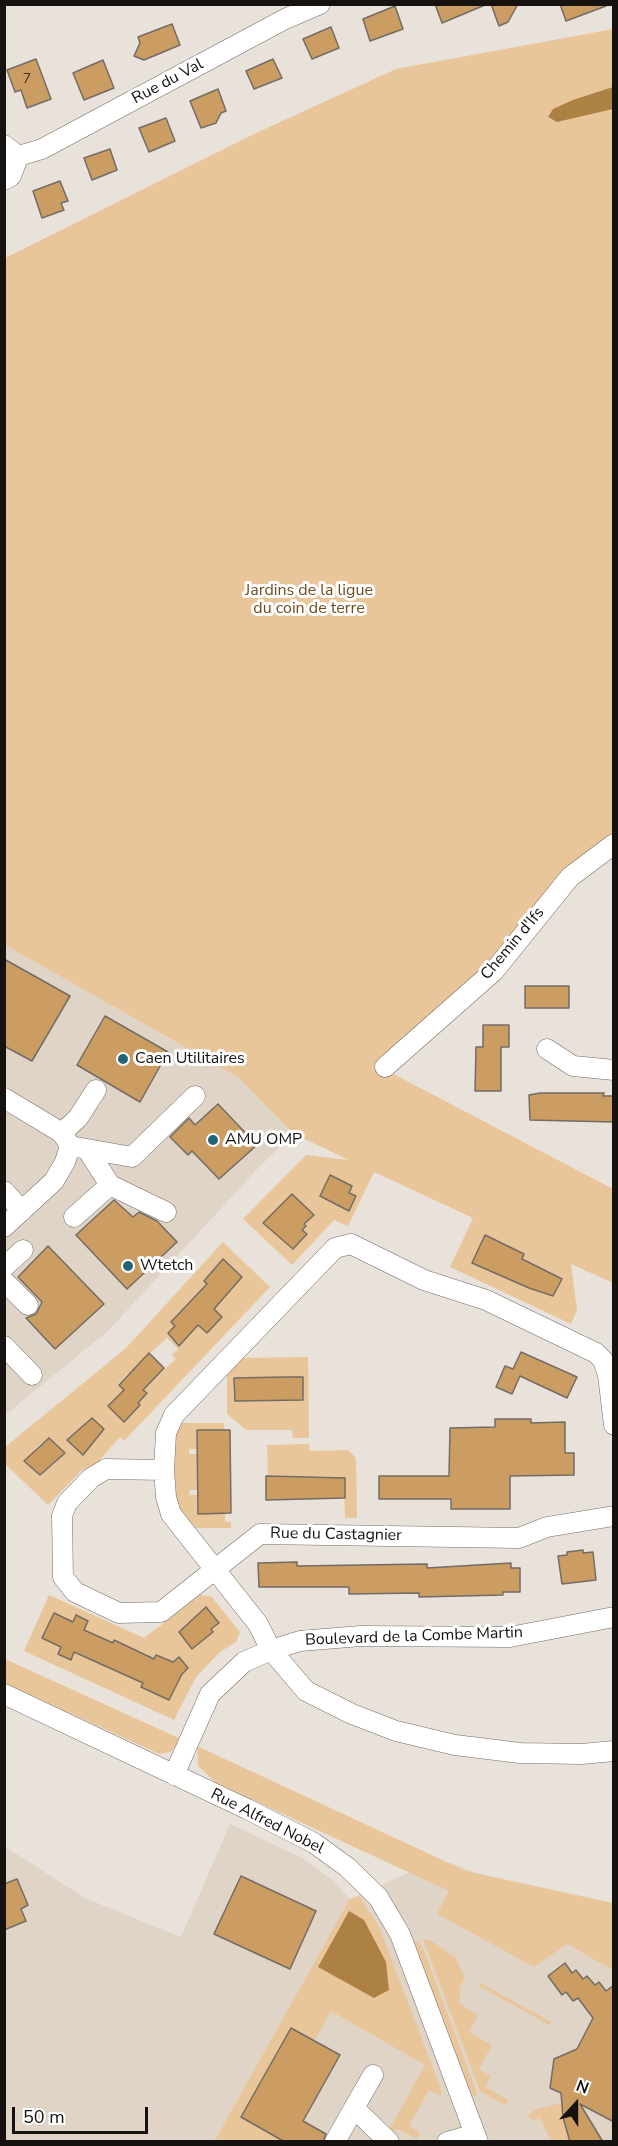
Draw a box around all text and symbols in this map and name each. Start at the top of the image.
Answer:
street label: Rue du Val [129,55,207,109]
house number: 7 [23,72,31,88]
park label: Jardins de la ligue du coin de terre [245,581,373,619]
street label: Chemin d'Ifs [477,904,549,984]
place label: Caen Utilitaires [135,1049,245,1069]
marker: Caen Utilitaires [116,1052,130,1066]
place label: AMU OMP [225,1130,302,1150]
marker: AMU OMP [206,1133,220,1147]
place label: Wtetch [140,1256,193,1276]
marker: Wtetch [121,1259,135,1273]
street label: Rue du Castagnier [270,1524,402,1546]
street label: Boulevard de la Combe Martin [305,1624,523,1650]
street label: Rue Alfred Nobel [207,1785,327,1859]
north arrow [546,2074,606,2134]
text: N [573,2075,592,2100]
scale bar [15,2095,152,2133]
text: 50 m [23,2105,65,2129]

